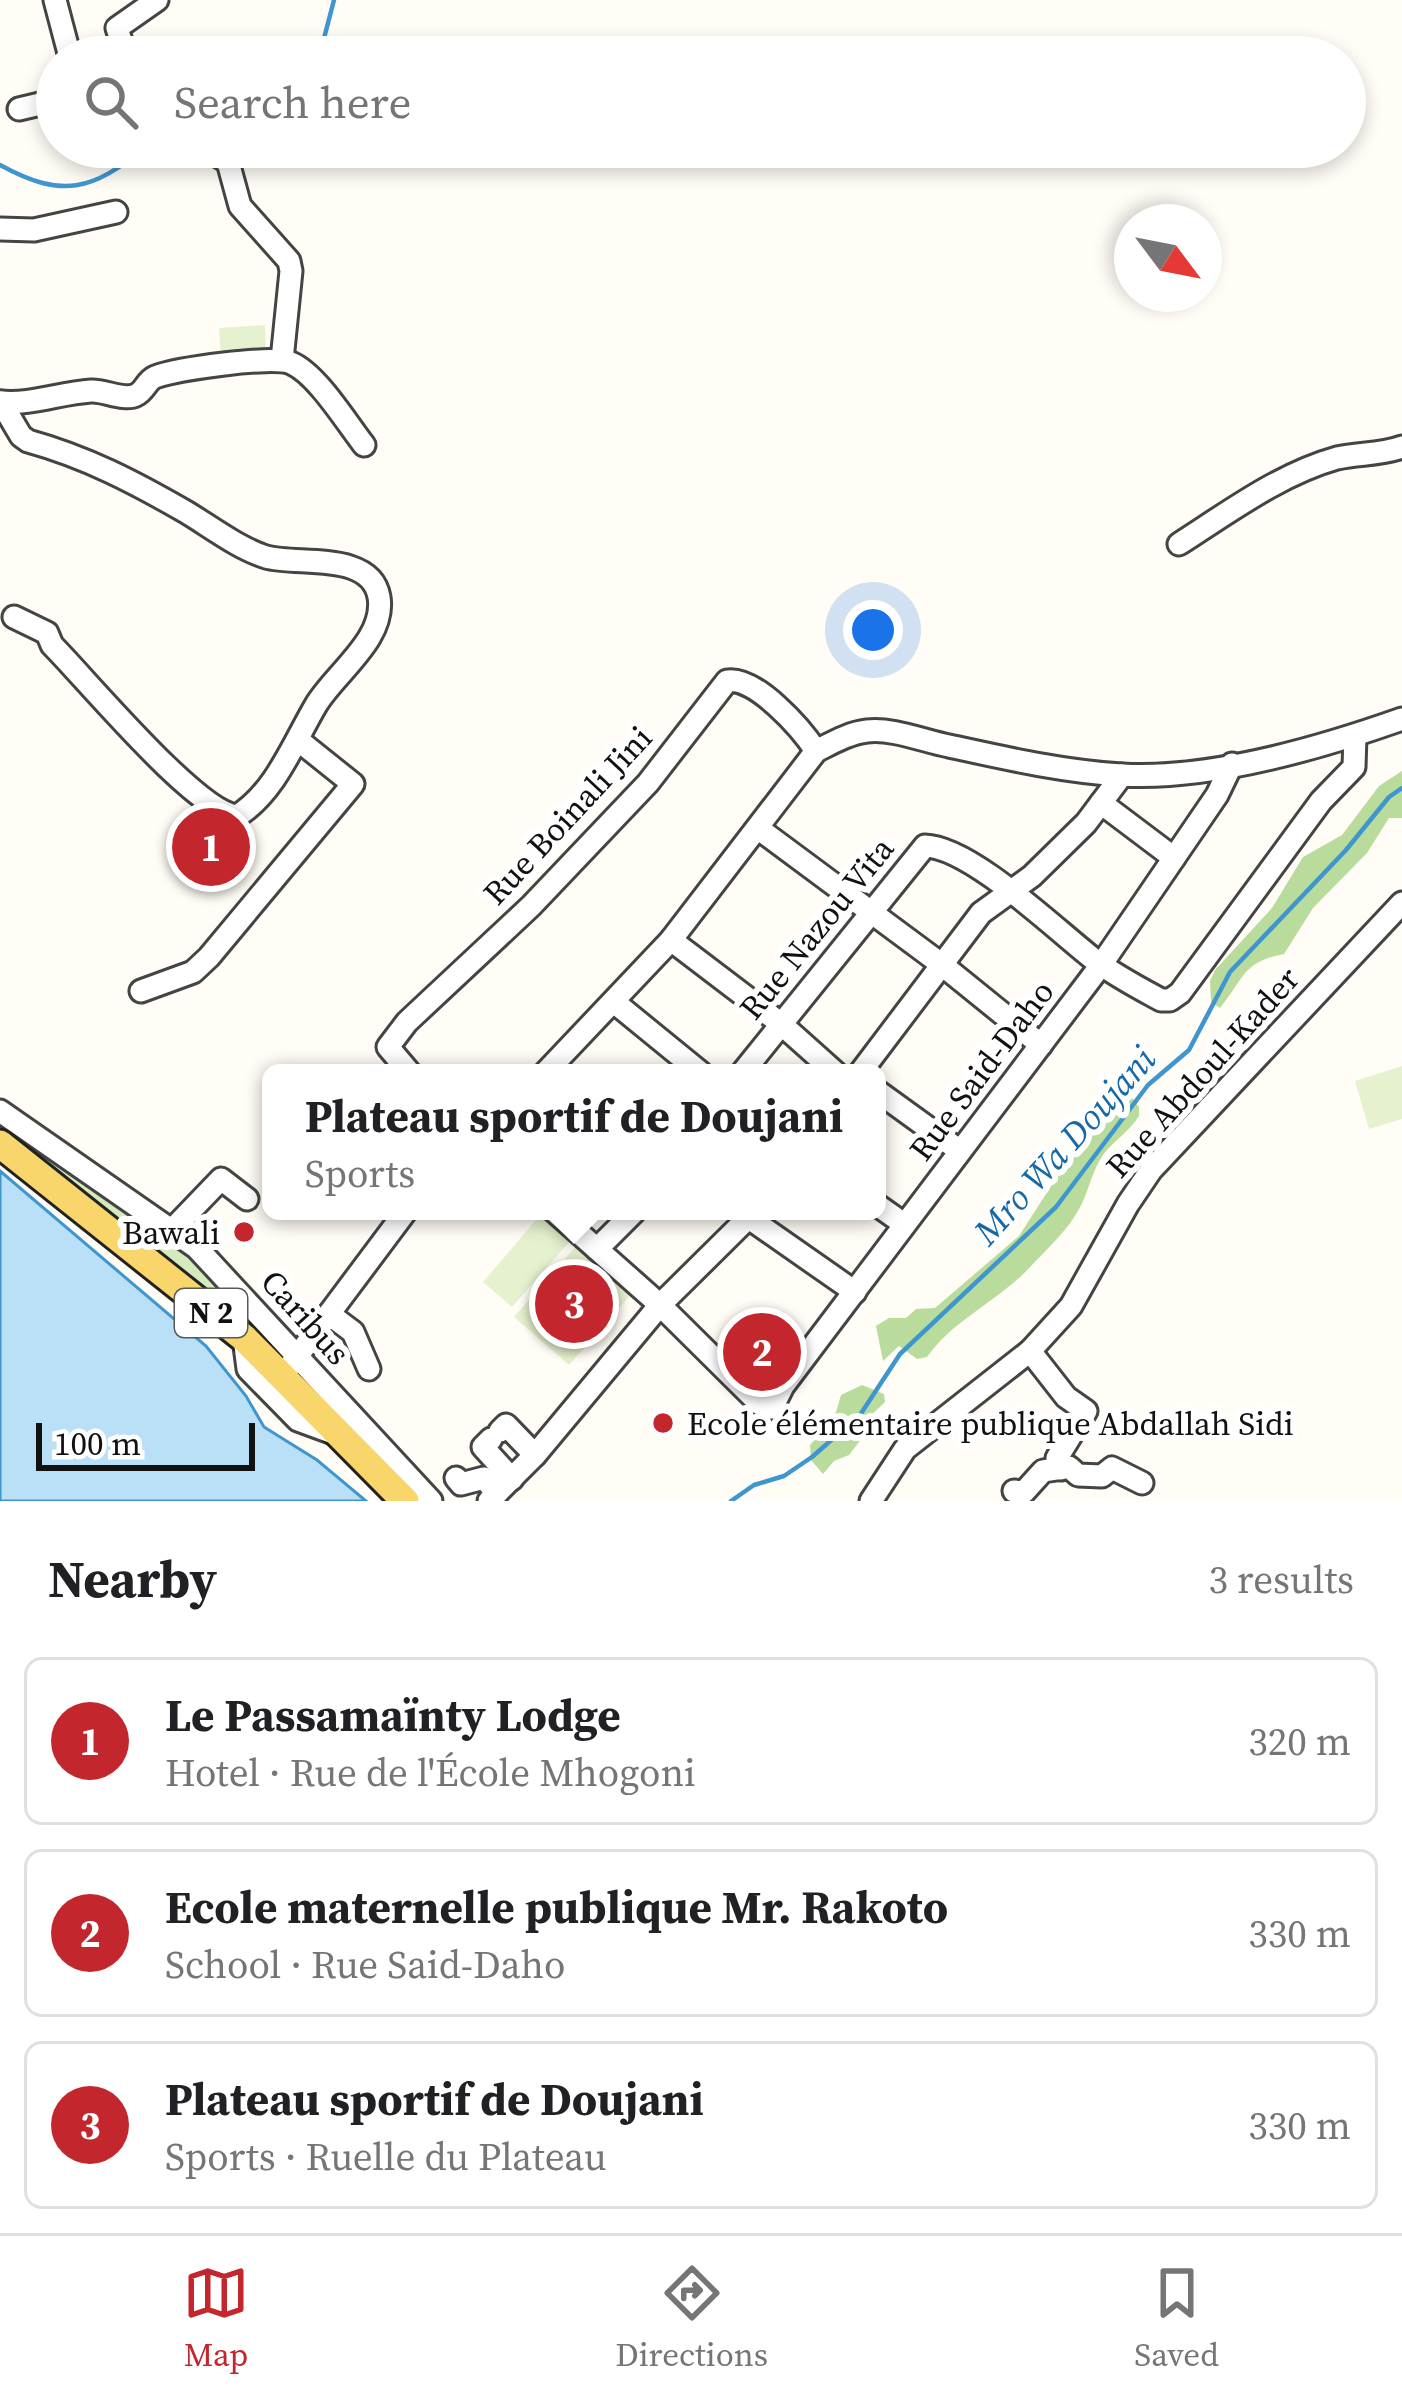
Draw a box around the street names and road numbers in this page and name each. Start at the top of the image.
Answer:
street label: Rue Boinali Jini [473,716,662,914]
street label: Rue Nazou Vita [729,828,904,1029]
street label: Rue Abdoul-Kader [1096,957,1309,1187]
street label: Rue Said-Daho [899,971,1064,1170]
street label: Caribus [251,1260,360,1375]
road number: N 2 [175,1289,247,1337]

